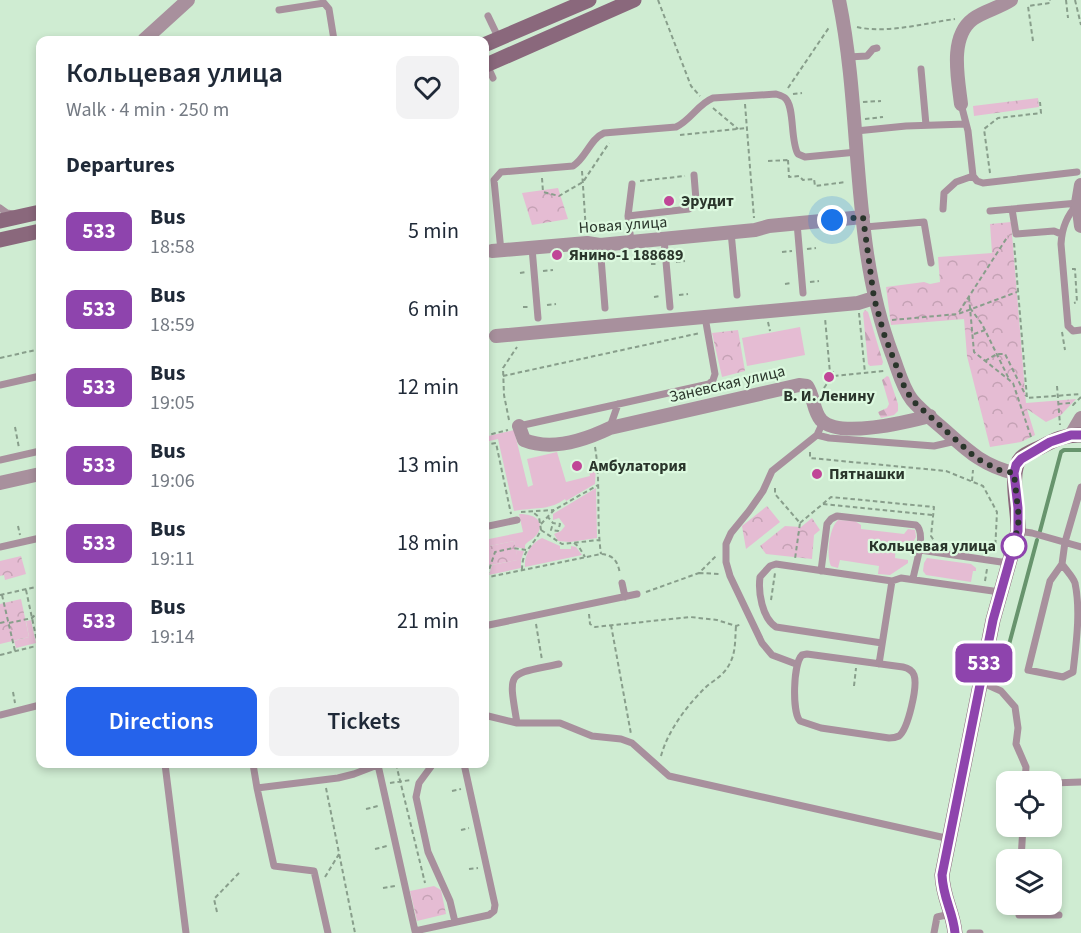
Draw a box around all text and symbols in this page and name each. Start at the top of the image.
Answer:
text: Кольцевая улица [66,53,283,93]
button: heart [396,56,459,119]
text: Walk · 4 min · 250 m [66,96,229,124]
text: Departures [66,149,175,181]
place label: Эрудит [681,190,734,212]
marker: Эрудит [662,194,676,208]
text: Bus [150,201,186,233]
your location [817,205,847,235]
street label: Новая улица [578,211,668,239]
text: 5 min [408,215,459,247]
text: 533 [82,216,116,246]
text: 18:58 [150,233,195,261]
place label: Янино-1 188689 [569,244,683,266]
marker: Янино-1 188689 [550,248,564,262]
text: Bus [150,279,186,311]
text: 6 min [408,293,459,325]
text: 533 [82,294,116,324]
text: 18:59 [150,311,195,339]
text: Bus [150,357,186,389]
street label: Заневская улица [667,360,787,408]
marker: В. И. Ленину [822,370,836,384]
text: 12 min [397,371,459,403]
text: 533 [82,372,116,402]
place label: В. И. Ленину [783,385,875,407]
text: 19:05 [150,389,195,417]
text: Bus [150,435,186,467]
text: 13 min [397,449,459,481]
text: 533 [82,450,116,480]
place label: Амбулатория [588,455,687,477]
marker: Амбулатория [570,459,584,473]
place label: Пятнашки [829,463,905,485]
text: 19:06 [150,467,195,495]
marker: Пятнашки [810,467,824,481]
text: Bus [150,513,186,545]
text: 18 min [397,527,459,559]
text: 533 [82,528,116,558]
marker: Кольцевая улица [1001,533,1027,559]
place label: Кольцевая улица [869,535,996,557]
text: 19:11 [150,545,195,573]
text: Bus [150,591,186,623]
text: 21 min [397,605,459,637]
text: 533 [82,606,116,636]
text: 19:14 [150,623,195,651]
line badge: 533 [950,644,1018,682]
text: 533 [967,648,1001,678]
button: Directions [66,687,257,756]
button: Tickets [269,687,459,756]
map controls [996,771,1062,915]
button: locate [996,771,1062,837]
button: layers [996,849,1062,915]

